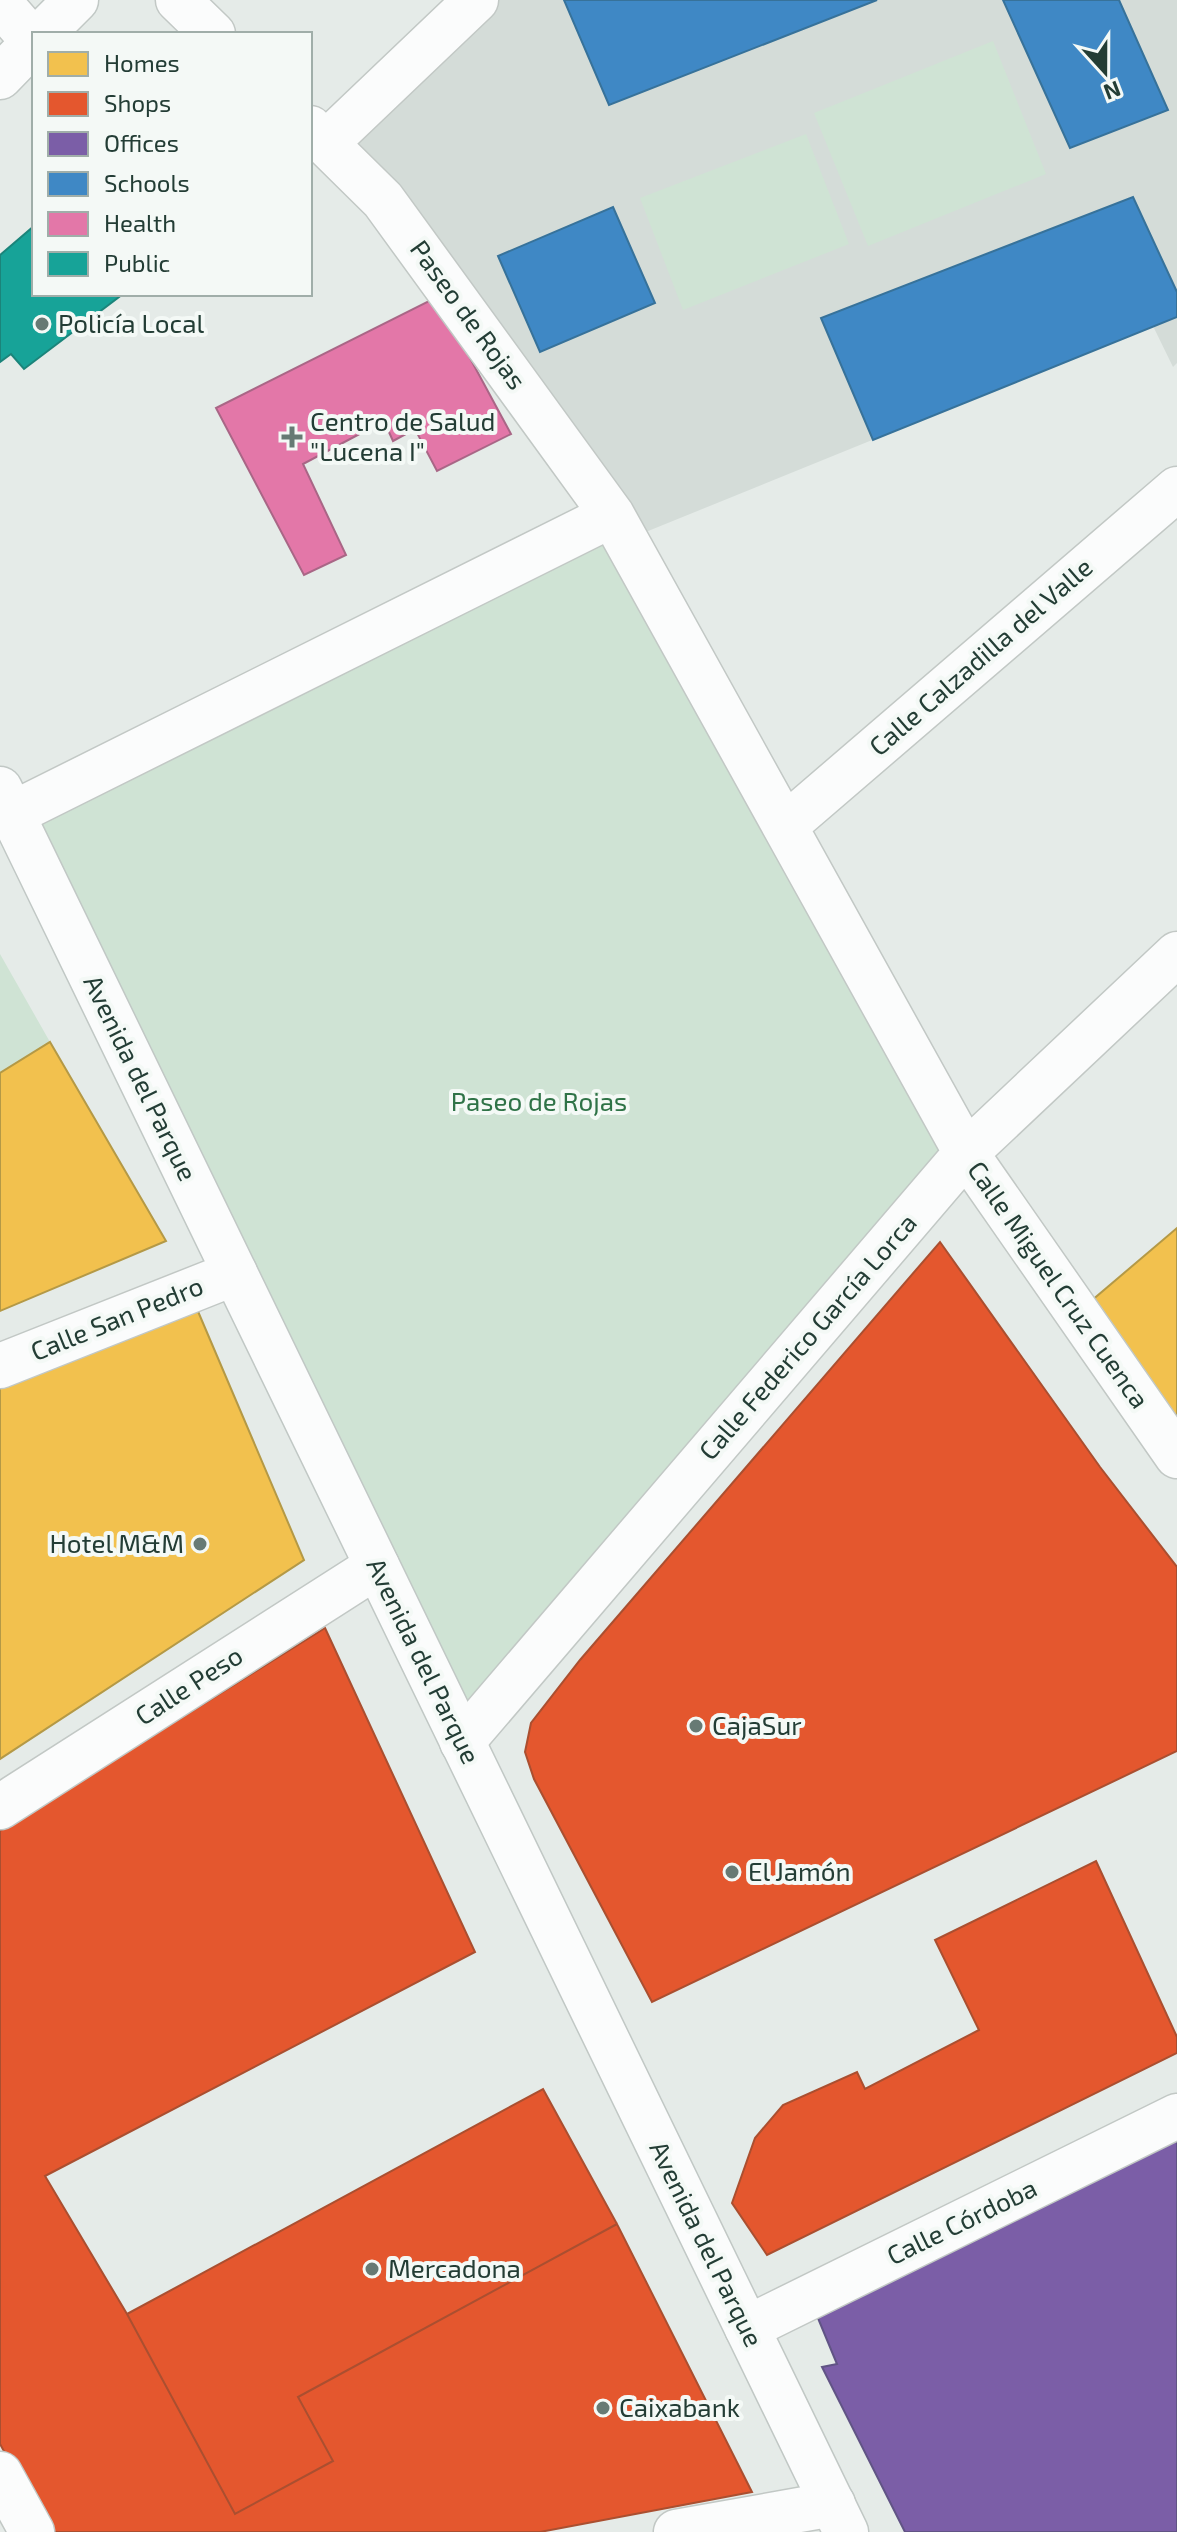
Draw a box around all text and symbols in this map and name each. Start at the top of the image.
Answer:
legend [32,32,312,296]
north arrow [1065,32,1145,112]
text: Homes [104,48,180,77]
text: N [1100,77,1125,107]
text: Shops [104,88,171,117]
text: Offices [104,128,179,157]
text: Schools [104,168,190,197]
text: Health [104,208,176,237]
street label: Paseo de Rojas [405,234,534,395]
text: Public [104,248,170,277]
place label: Policía Local [58,307,204,338]
marker: Policía Local [33,315,51,333]
place label: Centro de Salud "Lucena I" [310,405,495,466]
marker: Centro de Salud "Lucena I" [281,426,303,448]
street label: Calle Calzadilla del Valle [862,551,1098,761]
street label: Avenida del Parque [78,970,205,1185]
park label: Paseo de Rojas [451,1085,627,1116]
street label: Calle Miguel Cruz Cuenca [962,1155,1156,1414]
street label: Calle Federico García Lorca [692,1207,922,1465]
street label: Calle San Pedro [26,1269,207,1366]
place label: Hotel M&M [49,1527,184,1558]
marker: Hotel M&M [191,1535,209,1553]
street label: Avenida del Parque [361,1553,488,1768]
street label: Calle Peso [129,1639,248,1731]
place label: CajaSur [712,1709,802,1740]
marker: CajaSur [687,1717,705,1735]
place label: El Jamón [748,1855,851,1886]
marker: El Jamón [723,1863,741,1881]
street label: Avenida del Parque [644,2136,771,2351]
street label: Calle Córdoba [881,2171,1041,2270]
place label: Mercadona [388,2252,521,2283]
marker: Mercadona [363,2260,381,2278]
place label: Caixabank [619,2391,740,2422]
marker: Caixabank [594,2399,612,2417]

